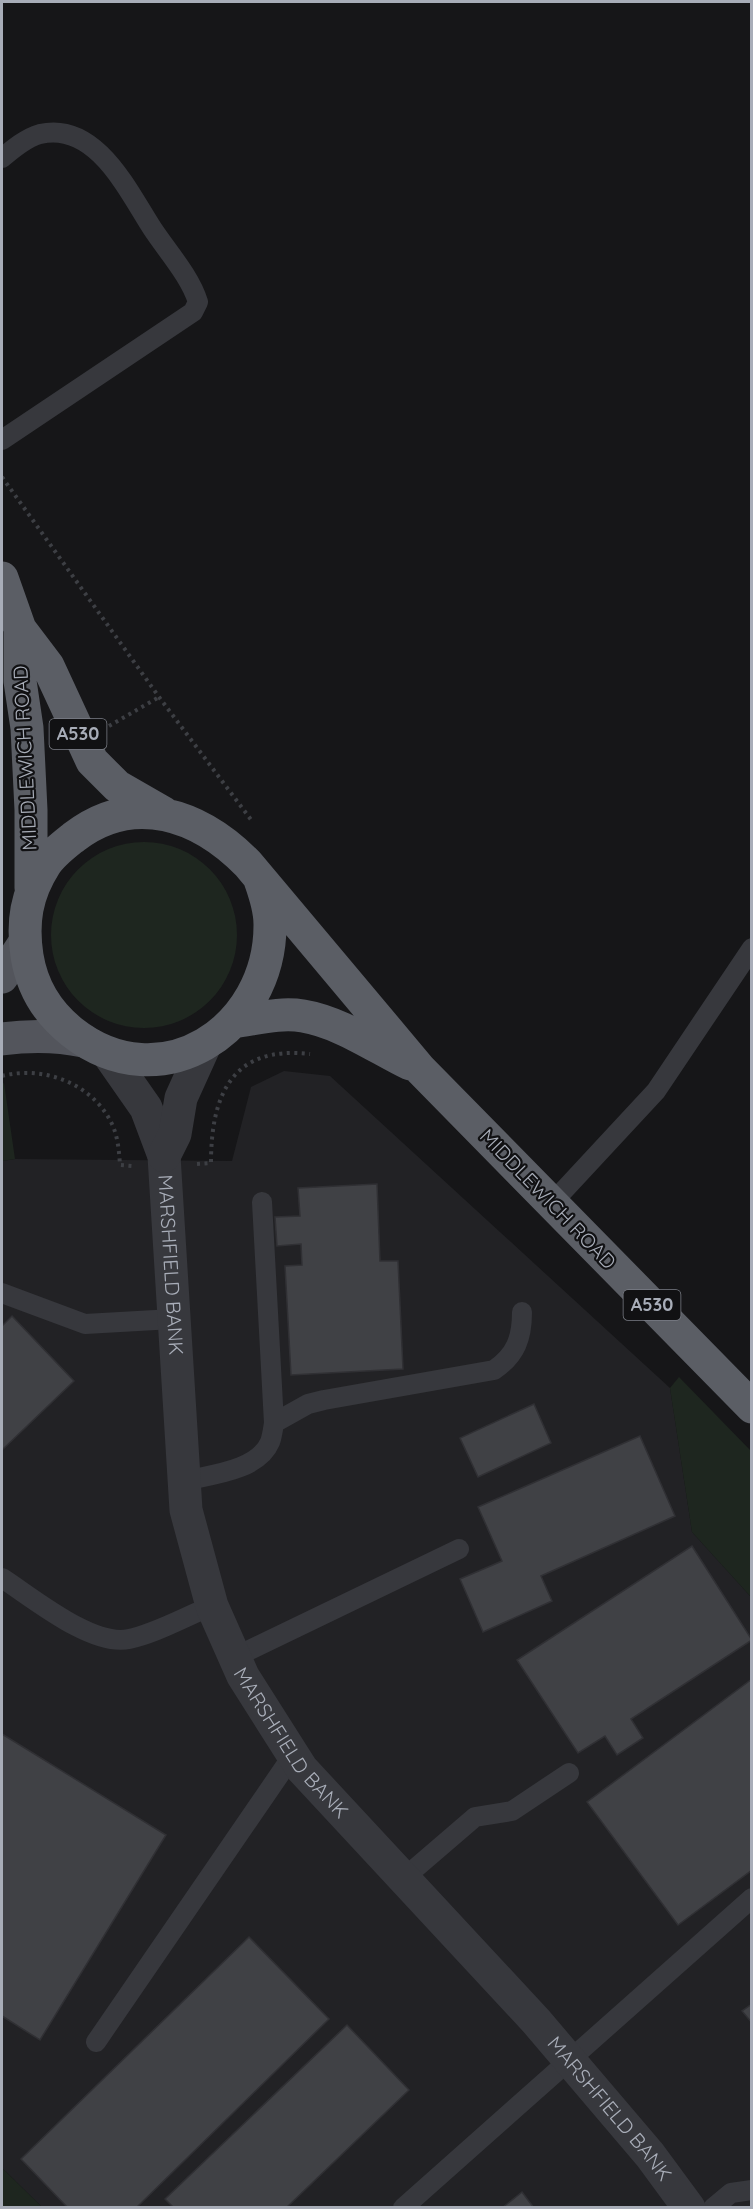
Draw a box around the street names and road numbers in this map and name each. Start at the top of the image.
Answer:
street label: MIDDLEWICH ROAD [7,665,42,851]
road number: A530 [50,719,106,749]
street label: MIDDLEWICH ROAD [475,1123,622,1274]
street label: MARSHFIELD BANK [153,1174,189,1356]
road number: A530 [624,1290,680,1320]
street label: MARSHFIELD BANK [229,1662,354,1823]
street label: MARSHFIELD BANK [542,2031,678,2185]

